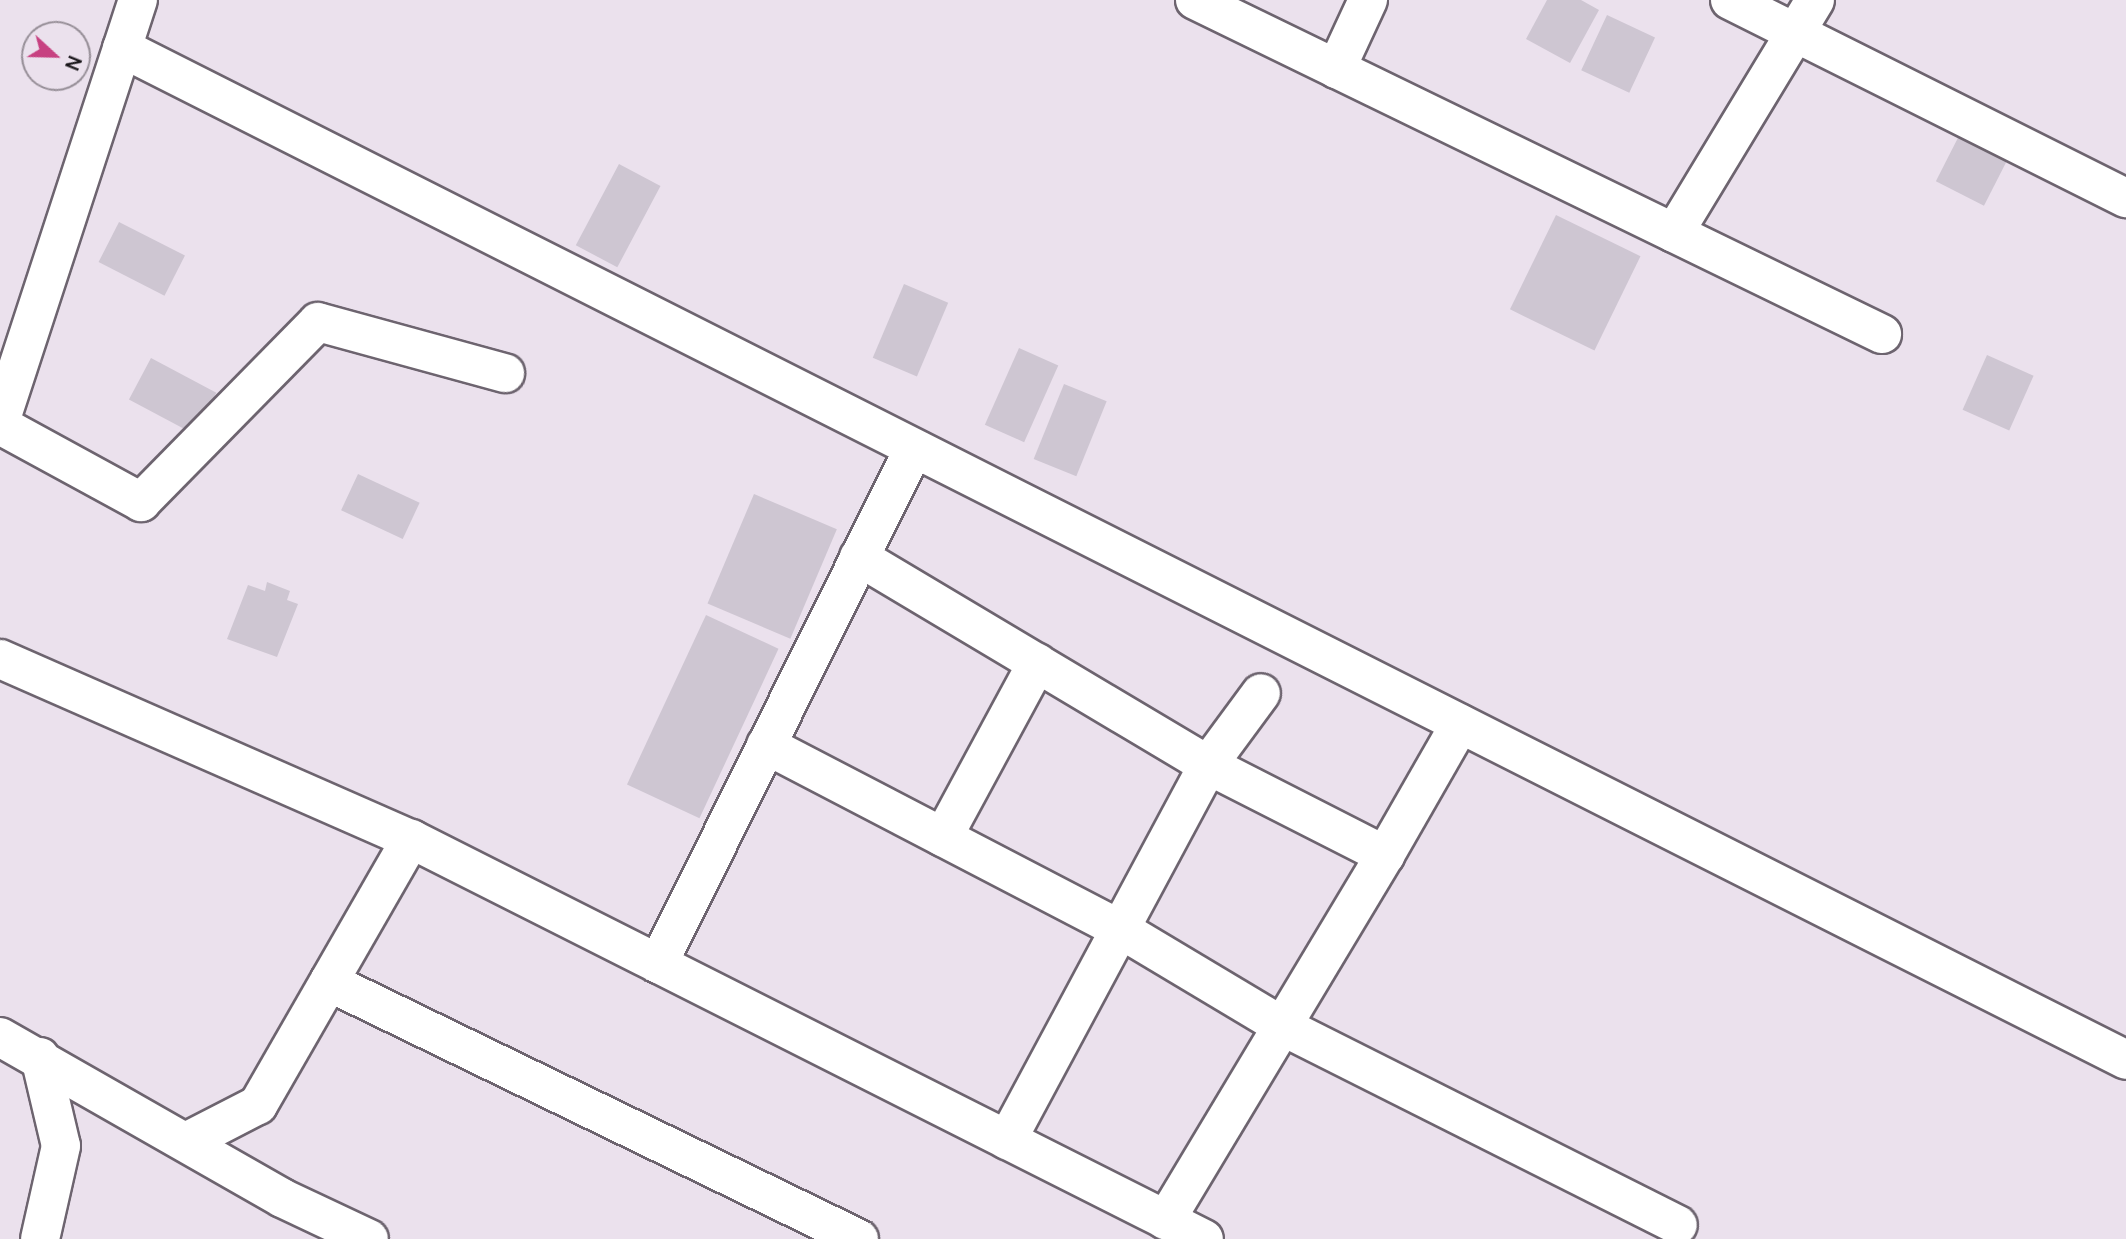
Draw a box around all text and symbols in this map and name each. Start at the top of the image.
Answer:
north arrow [21,21,91,91]
text: N [59,52,88,74]

